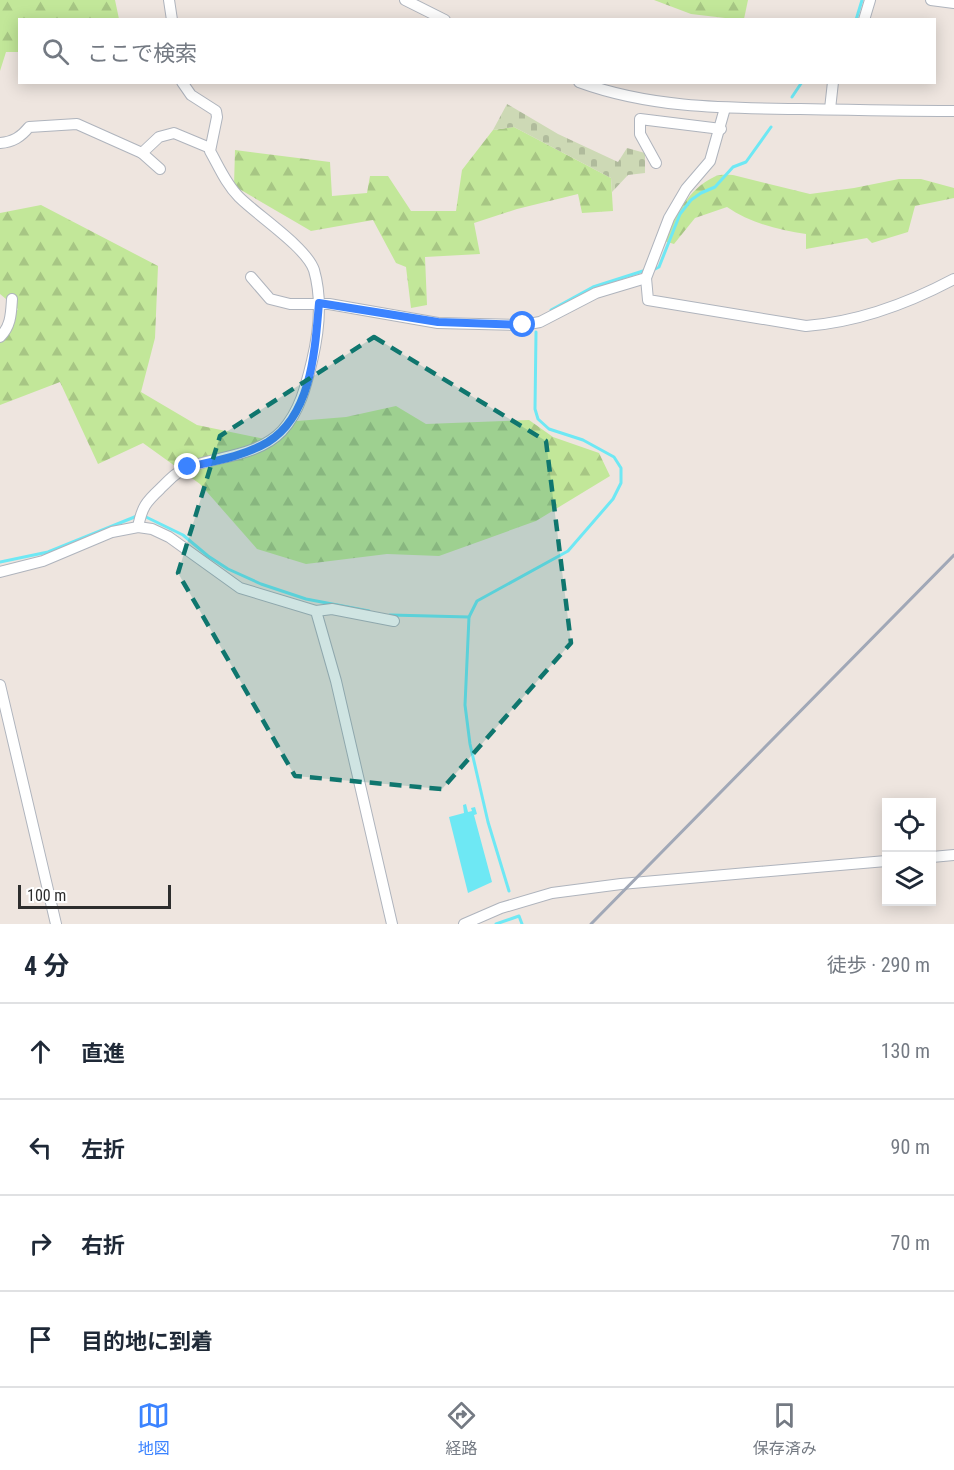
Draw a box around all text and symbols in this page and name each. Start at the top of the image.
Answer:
search box [18,18,936,84]
icon: search [39,35,72,68]
text: ここで検索 [87,41,197,66]
route start [509,311,535,337]
route end [174,453,200,479]
map controls [882,798,936,906]
button: locate [882,798,936,852]
button: layers [882,852,936,906]
scale bar [18,882,171,910]
text: 100 m [27,886,66,905]
text: 4 分 [24,951,69,981]
text: 徒歩 · 290 m [827,953,930,977]
icon: ahead [24,1035,57,1068]
text: 130 m [881,1039,930,1063]
text: 直進 [81,1041,125,1066]
icon: left [24,1131,57,1164]
text: 90 m [891,1135,930,1159]
text: 左折 [81,1137,125,1162]
icon: right [24,1227,57,1260]
text: 70 m [891,1231,930,1255]
text: 右折 [81,1233,125,1258]
icon: arrive [24,1323,57,1356]
text: 目的地に到着 [81,1329,213,1354]
tab: 地図 [137,1399,170,1459]
tab: 経路 [445,1399,478,1459]
tab: 保存済み [753,1399,817,1459]

